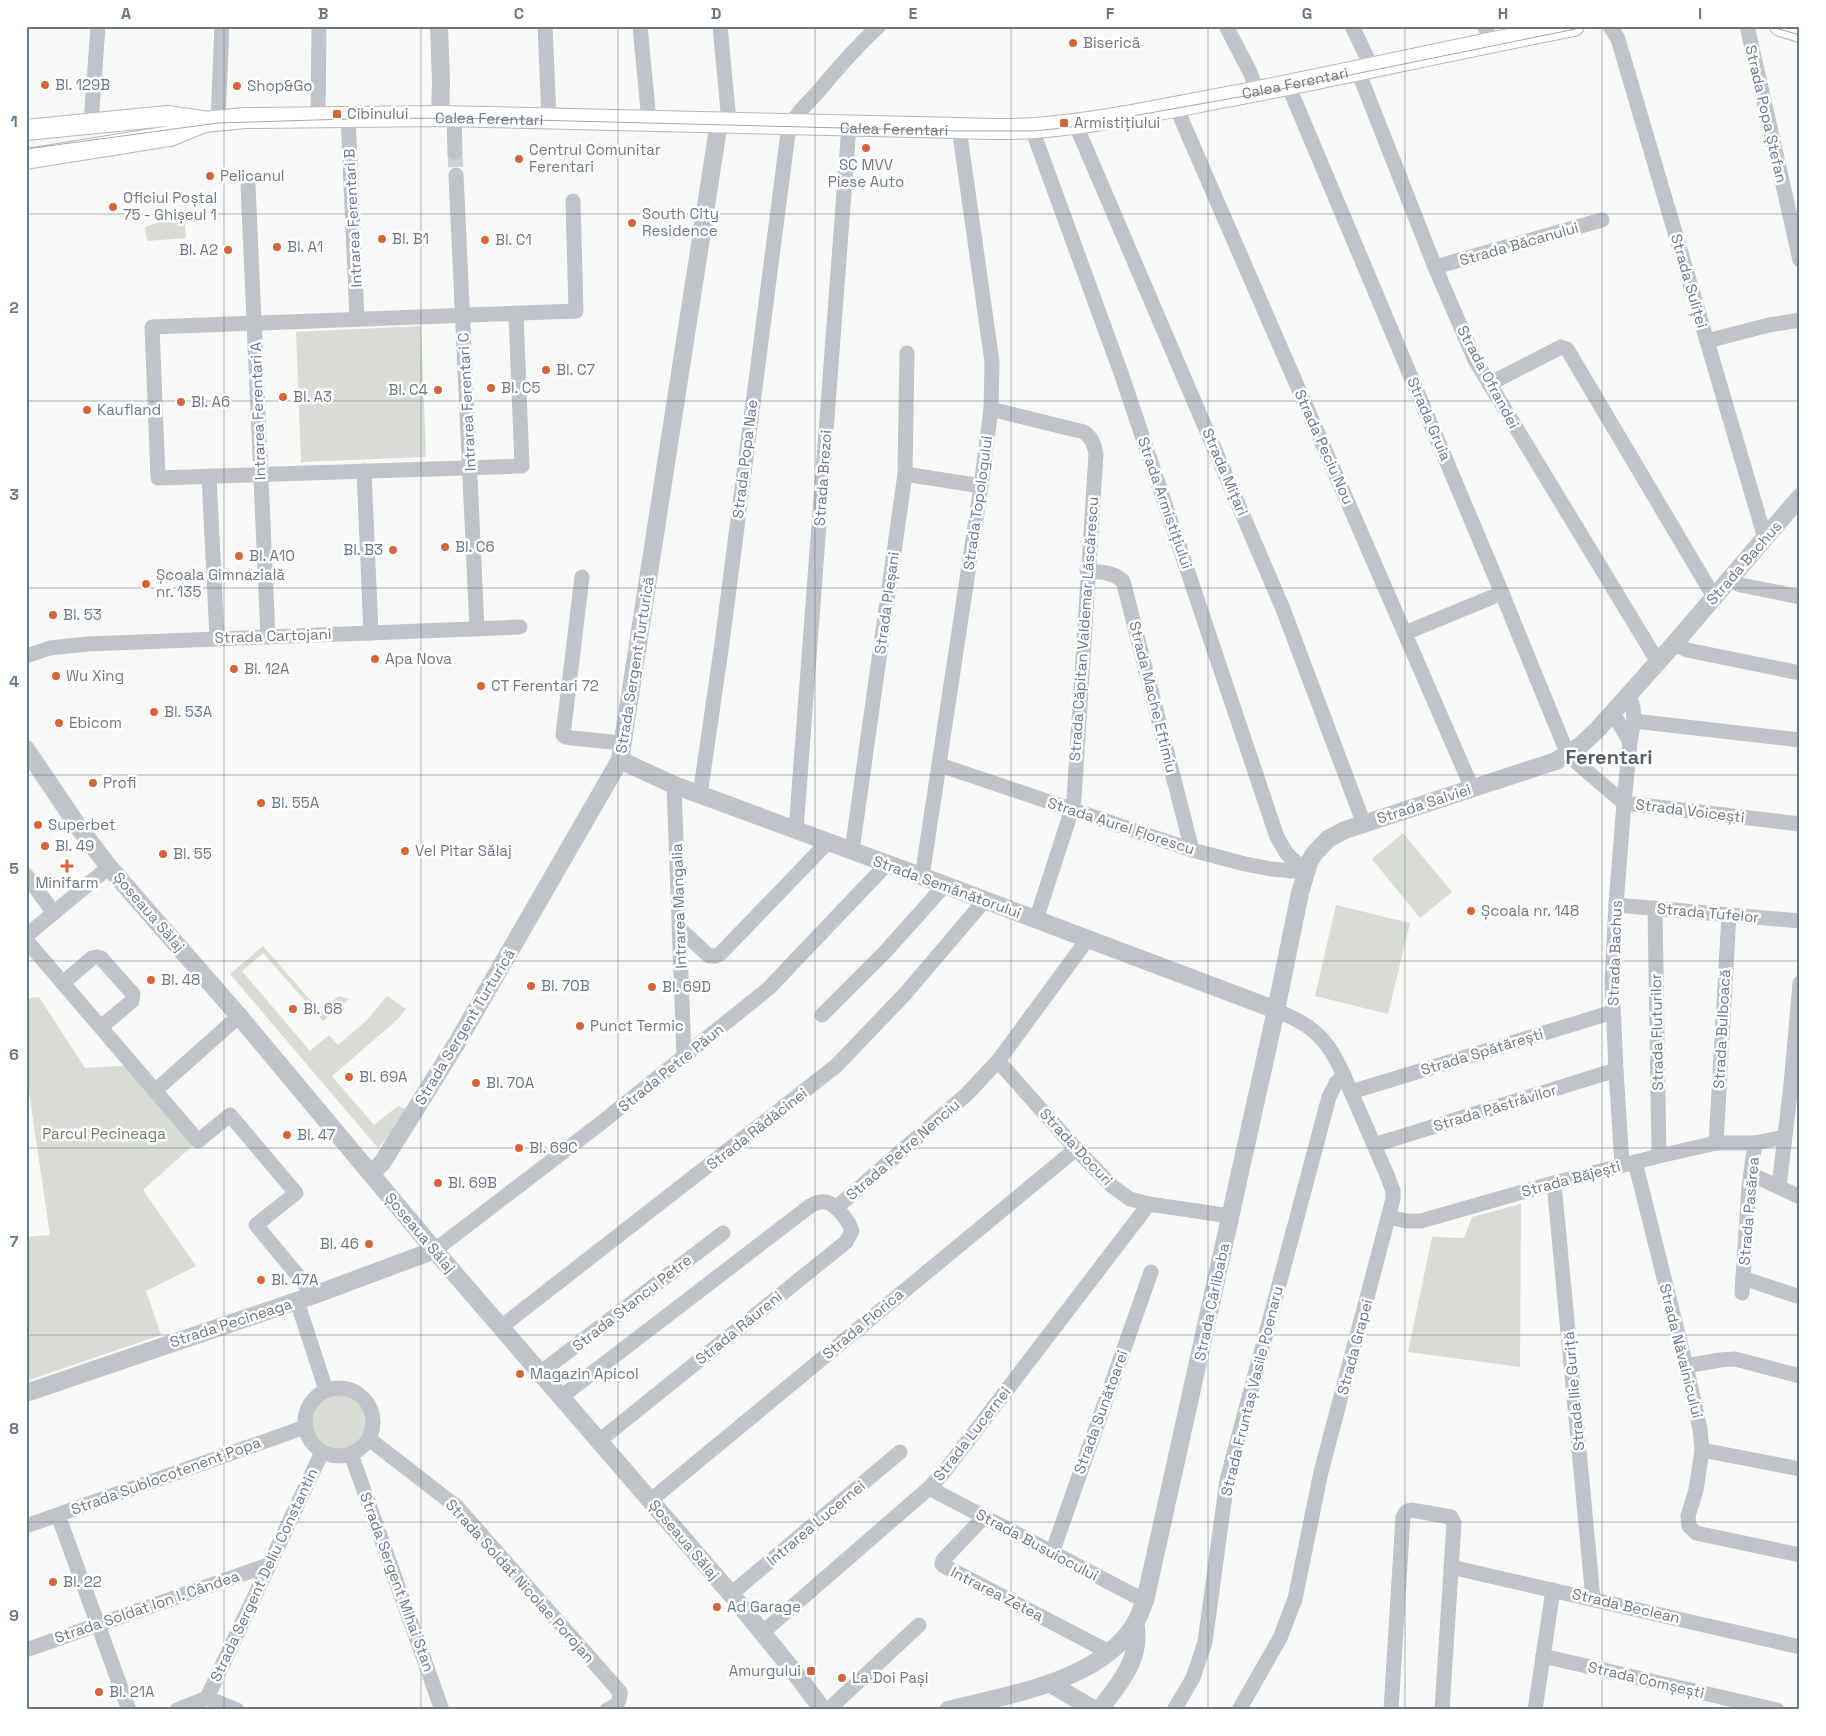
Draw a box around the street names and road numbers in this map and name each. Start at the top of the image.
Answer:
street label: Strada Popa Ștefan [1741,43,1792,185]
street label: Calea Ferentari [1240,63,1350,103]
street label: Calea Ferentari [435,108,544,129]
street label: Calea Ferentari [840,118,948,140]
street label: Intrarea Ferentari B [339,148,366,288]
street label: Strada Băcanului [1457,217,1580,270]
street label: Strada Suliței [1667,232,1712,330]
street label: Strada Ofrandei [1453,322,1524,432]
street label: Intrarea Ferentari C [453,332,480,472]
street label: Intrarea Ferentari A [246,341,269,480]
street label: Strada Gruia [1403,374,1456,464]
street label: Strada Peciu Nou [1291,386,1358,507]
street label: Strada Popa Nae [728,398,761,519]
street label: Strada Mițari [1198,425,1252,519]
street label: Strada Brezoi [810,429,835,527]
street label: Strada Armistițiului [1134,434,1197,571]
street label: Strada Topologului [959,435,996,571]
street label: Strada Căpitan Valdemar Lăscărescu [1065,496,1102,762]
street label: Strada Bachus [1702,517,1785,609]
street label: Strada Pleșani [870,551,903,655]
street label: Strada Sergent Turturică [611,575,658,755]
street label: Strada Mache Eftimiu [1125,619,1182,775]
street label: Strada Cartojani [214,624,332,647]
street label: Strada Salviei [1374,779,1473,828]
street label: Strada Aurel Florescu [1045,793,1197,858]
street label: Strada Voicești [1634,794,1746,827]
street label: Intrarea Mangalia [667,843,690,969]
street label: Strada Semănătorului [871,851,1024,922]
street label: Șoseaua Sălaj [110,868,189,955]
street label: Strada Tufelor [1656,899,1760,926]
street label: Strada Bachus [1603,900,1626,1006]
street label: Strada Sergent Turturică [410,945,519,1108]
street label: Strada Bulboacă [1709,968,1734,1089]
street label: Strada Fluturilor [1646,973,1667,1091]
street label: Strada Petre Păun [614,1019,727,1116]
street label: Strada Spătărești [1418,1024,1545,1079]
street label: Strada Păstrăvilor [1431,1080,1559,1135]
street label: Strada Rădăcinei [703,1083,811,1174]
street label: Strada Petre Nenciu [842,1095,963,1204]
street label: Strada Docuri [1036,1104,1117,1189]
street label: Strada Băjești [1519,1156,1622,1201]
street label: Strada Pasărea [1734,1156,1763,1266]
street label: Șoseaua Sălaj [381,1189,460,1277]
street label: Strada Cârlibaba [1190,1241,1233,1363]
street label: Strada Stancu Petre [568,1250,695,1355]
street label: Strada Năvalnicului [1656,1282,1707,1420]
street label: Strada Florica [818,1284,907,1363]
street label: Strada Fruntaș Vasile Poenaru [1216,1284,1287,1498]
street label: Strada Râureni [691,1287,786,1368]
street label: Strada Pecineaga [167,1294,295,1351]
street label: Strada Grapei [1333,1297,1376,1397]
street label: Strada Ilie Guriță [1559,1330,1588,1451]
street label: Strada Sunătoarei [1069,1347,1132,1476]
street label: Strada Lucernei [929,1383,1014,1485]
street label: Strada Sublocotenent Popa [68,1432,264,1519]
street label: Strada Sergent Deliu Constantin [206,1465,321,1684]
street label: Intrarea Lucernei [763,1476,869,1569]
street label: Strada Sergent Mihai Stan [356,1489,439,1674]
street label: Strada Soldat Nicolae Porojan [442,1495,599,1666]
street label: Șoseaua Sălaj [645,1496,724,1584]
street label: Strada Busuiocului [973,1504,1102,1585]
street label: Intrarea Zetea [948,1562,1047,1625]
street label: Strada Soldat Ion I. Cândea [52,1566,242,1647]
street label: Strada Beclean [1570,1584,1682,1627]
street label: Strada Comșești [1586,1657,1706,1702]

